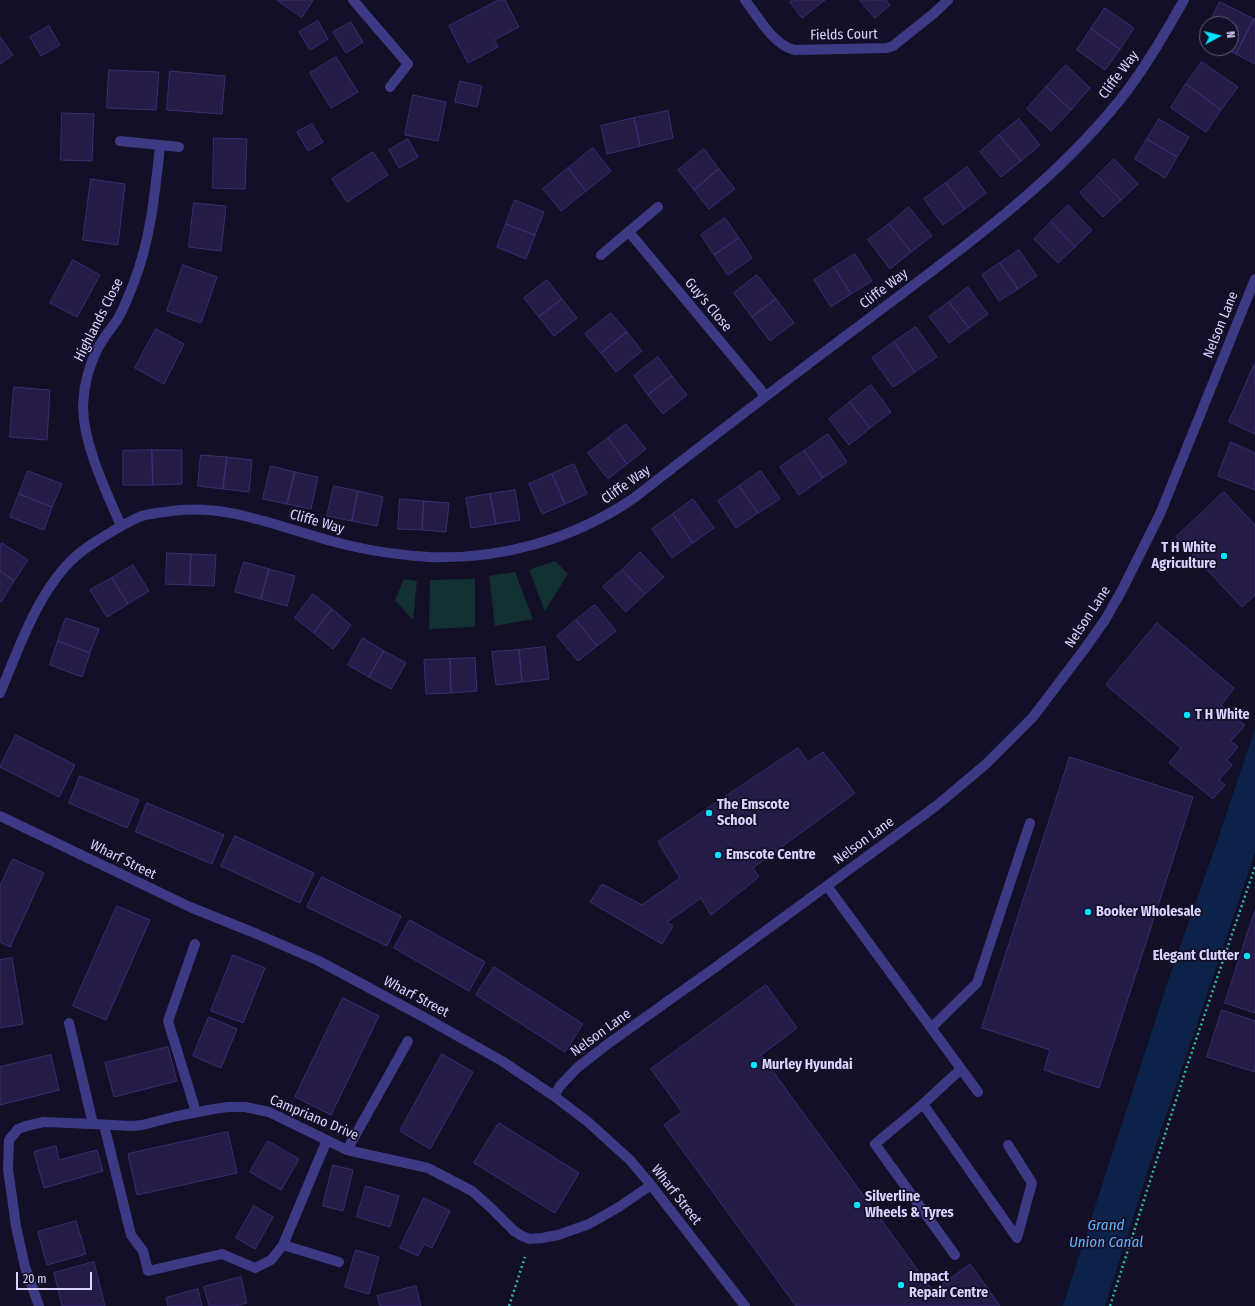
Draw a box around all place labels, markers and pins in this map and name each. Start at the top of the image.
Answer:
place label: T H White Agriculture [1152,540,1216,572]
marker: T H White Agriculture [1219,551,1229,561]
place label: T H White [1195,707,1250,723]
marker: T H White [1182,710,1192,720]
place label: The Emscote School [717,797,790,830]
marker: The Emscote School [704,808,714,818]
place label: Emscote Centre [726,847,816,863]
marker: Emscote Centre [713,850,723,860]
place label: Booker Wholesale [1096,904,1201,920]
marker: Booker Wholesale [1083,907,1093,917]
place label: Elegant Clutter [1153,948,1239,964]
marker: Elegant Clutter [1242,951,1252,961]
place label: Murley Hyundai [762,1057,853,1073]
marker: Murley Hyundai [749,1060,759,1070]
place label: Silverline Wheels & Tyres [865,1189,954,1222]
marker: Silverline Wheels & Tyres [852,1200,862,1210]
place label: Impact Repair Centre [909,1269,988,1302]
marker: Impact Repair Centre [896,1280,906,1290]

